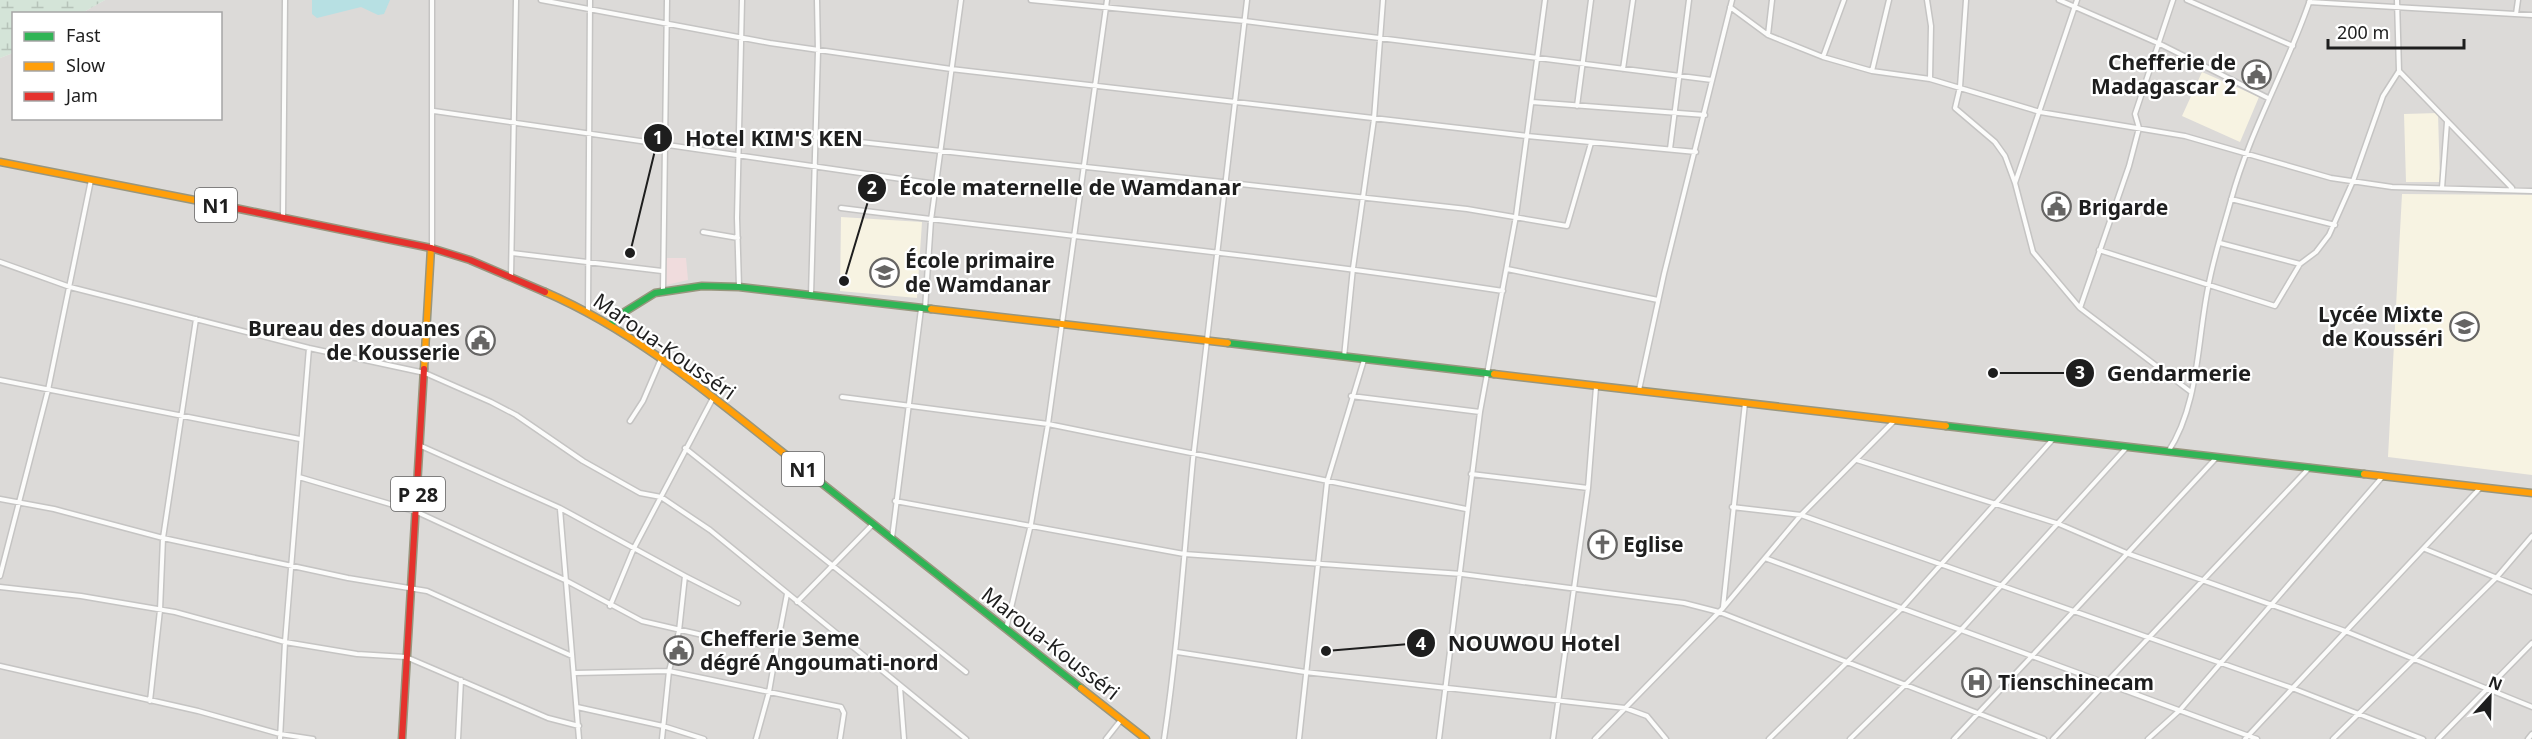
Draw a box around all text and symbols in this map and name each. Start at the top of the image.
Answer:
legend [12,12,222,120]
scale bar [2328,12,2464,50]
text: 200 m [2337,20,2389,44]
text: Fast [66,23,101,47]
place label: Chefferie de Madagascar 2 [2091,48,2236,100]
text: Slow [66,53,105,77]
public building icon: Chefferie de Madagascar 2 [2241,58,2273,90]
text: Jam [64,83,98,107]
callout: Hotel KIM'S KEN [643,118,875,158]
text: Hotel KIM'S KEN [685,122,863,152]
text: 1 [653,125,663,149]
callout: École maternelle de Wamdanar [857,168,1253,208]
text: École maternelle de Wamdanar [899,171,1241,201]
text: 2 [867,175,877,199]
road number: N1 [195,188,237,222]
public building icon: Brigarde [2041,191,2073,223]
place label: Brigarde [2078,193,2168,221]
place label: École primaire de Wamdanar [905,246,1055,298]
school or university icon: École primaire de Wamdanar [868,256,900,288]
street label: Maroua-Kousséri [588,286,742,406]
place label: Lycée Mixte de Kousséri [2318,300,2443,352]
school or university icon: Lycée Mixte de Kousséri [2448,310,2480,342]
place label: Bureau des douanes de Kousserie [248,314,460,366]
public building icon: Bureau des douanes de Kousserie [465,324,497,356]
callout: Gendarmerie [2065,353,2263,393]
text: Gendarmerie [2107,357,2251,387]
text: 3 [2075,360,2085,384]
road number: N1 [782,452,824,486]
road number: P 28 [391,477,445,511]
church icon: Eglise [1586,528,1618,560]
place label: Eglise [1623,530,1684,558]
street label: Maroua-Kousséri [976,580,1126,706]
callout: NOUWOU Hotel [1406,623,1633,663]
place label: Chefferie 3eme dégré Angoumati-nord [700,624,938,676]
text: NOUWOU Hotel [1448,627,1620,657]
text: 4 [1416,631,1426,655]
public building icon: Chefferie 3eme dégré Angoumati-nord [663,634,695,666]
hospital icon: Tienschinecam [1961,666,1993,698]
north arrow [2460,667,2520,727]
place label: Tienschinecam [1998,668,2154,696]
text: N [2485,670,2506,696]

